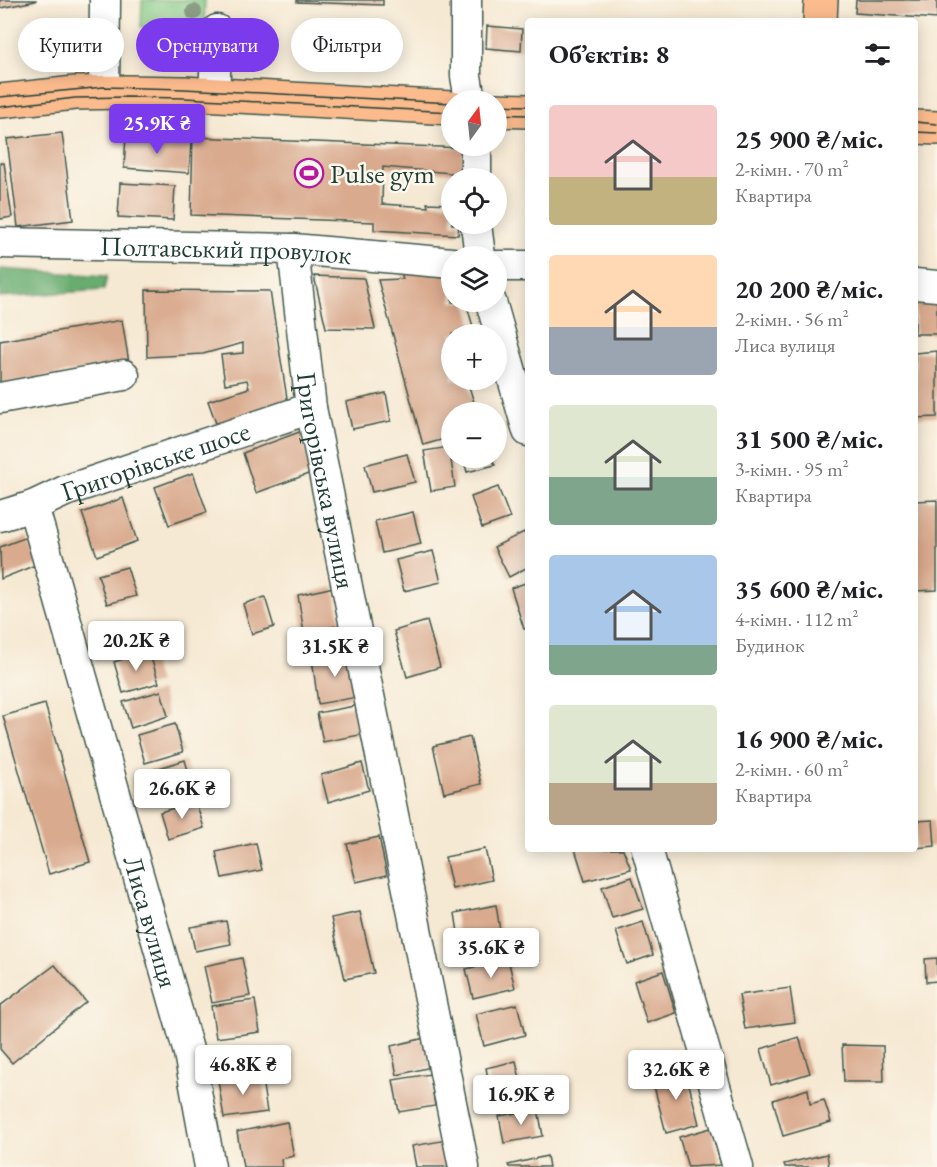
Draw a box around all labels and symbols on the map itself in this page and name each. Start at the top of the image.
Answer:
north arrow [441,90,507,156]
pin: 25.9K ₴ [102,104,212,155]
place label: Pulse gym [330,156,435,191]
sports icon: Pulse gym [293,157,325,189]
street label: Полтавський провулок [100,228,353,272]
street label: Григорівська вулиця [290,370,364,592]
street label: Григорівське шосе [56,412,254,509]
pin: 20.2K ₴ [81,621,191,672]
pin: 31.5K ₴ [280,627,390,678]
pin: 26.6K ₴ [127,769,237,820]
street label: Лиса вулиця [116,851,187,991]
pin: 35.6K ₴ [436,928,546,979]
pin: 46.8K ₴ [188,1045,298,1096]
pin: 32.6K ₴ [621,1050,731,1101]
pin: 16.9K ₴ [466,1075,576,1126]

